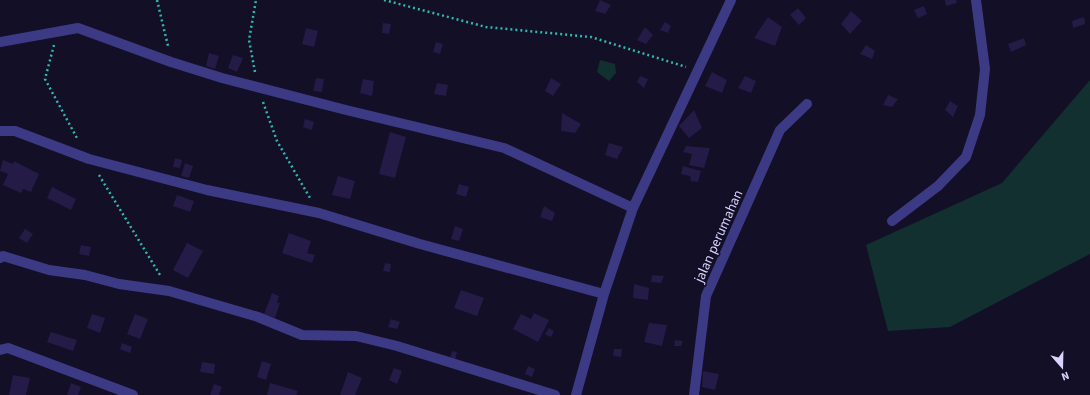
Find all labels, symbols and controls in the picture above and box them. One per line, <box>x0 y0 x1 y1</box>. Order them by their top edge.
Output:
street label: jalan perumahan <box>689 187 748 287</box>
north arrow <box>1042 347 1082 387</box>
text: N <box>1059 368 1071 384</box>

